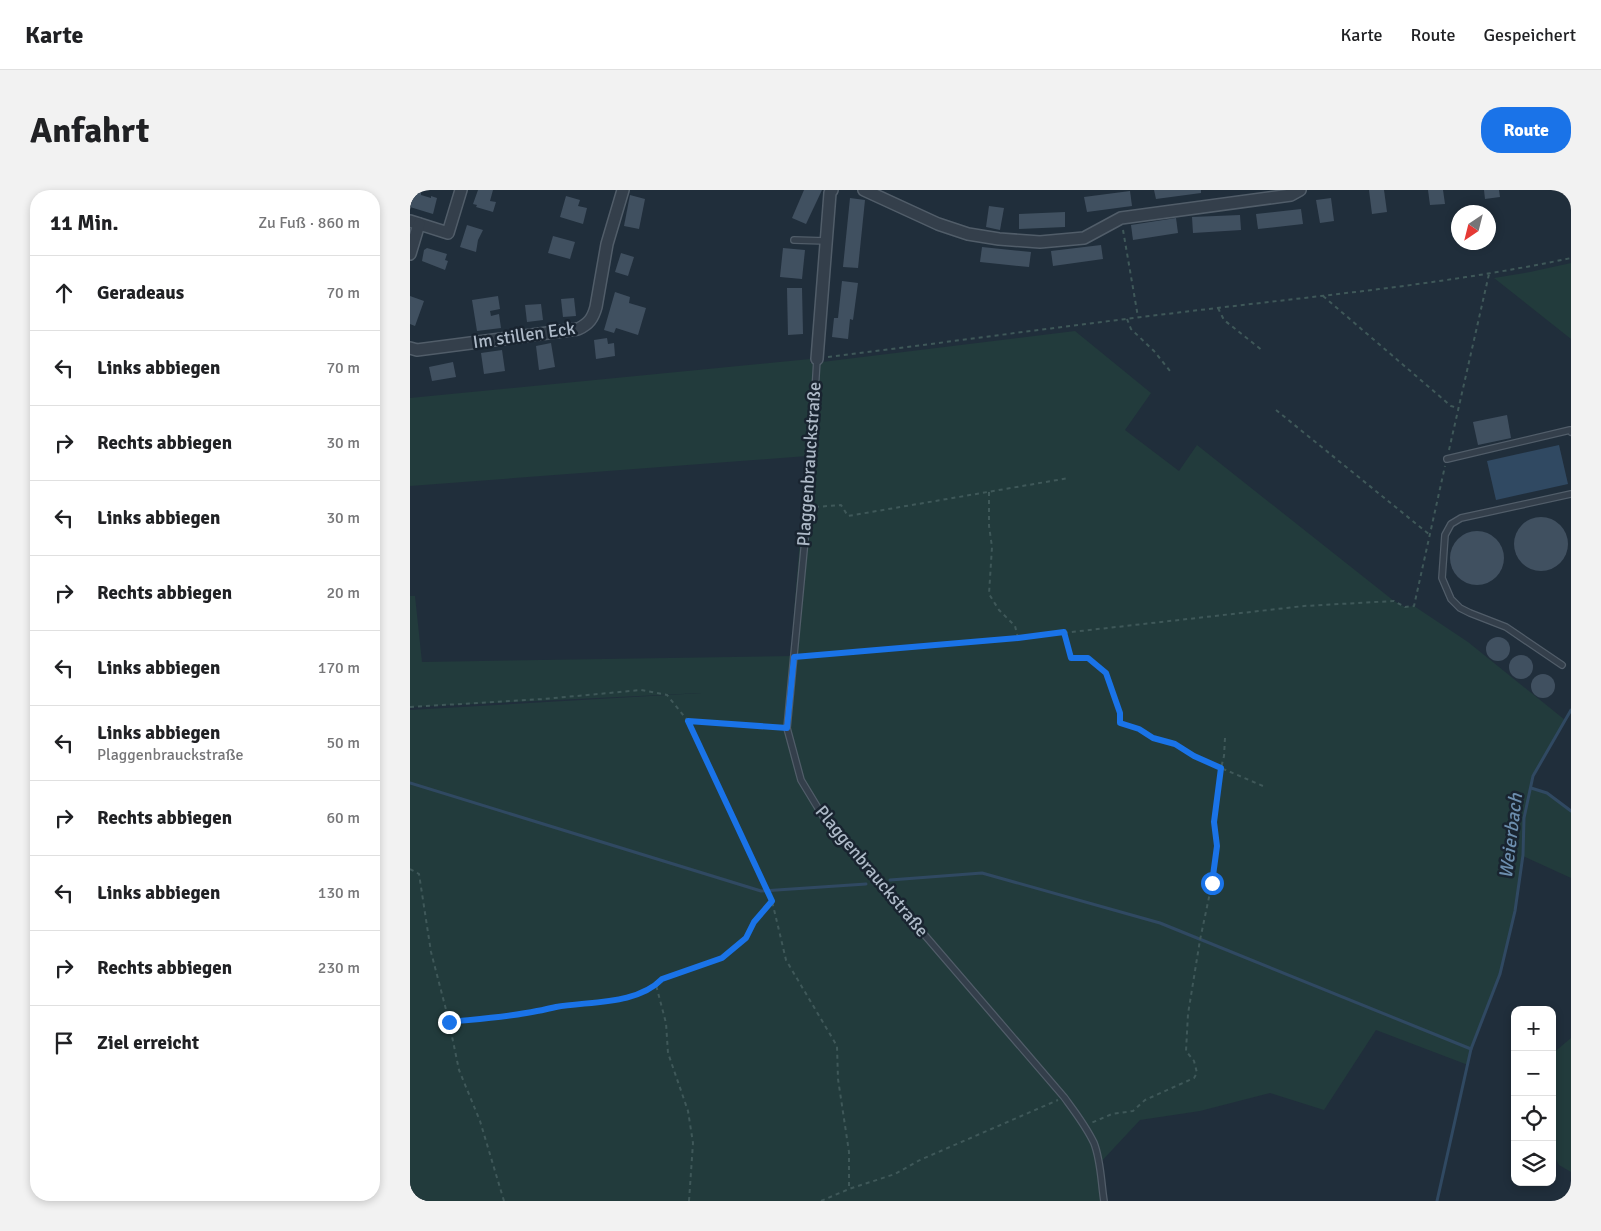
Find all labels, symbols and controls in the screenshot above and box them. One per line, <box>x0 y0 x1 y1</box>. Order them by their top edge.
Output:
text: Karte <box>25 20 83 50</box>
text: Karte <box>1341 24 1383 46</box>
text: Route <box>1411 24 1456 46</box>
text: Gespeichert <box>1484 24 1576 46</box>
button: Route <box>1481 107 1571 153</box>
text: Anfahrt <box>30 109 149 152</box>
north arrow <box>1451 205 1496 250</box>
text: 11 Min. <box>50 210 119 236</box>
text: Zu Fuß · 860 m <box>258 213 360 233</box>
icon: ahead <box>50 279 78 307</box>
text: Geradeaus <box>97 281 184 305</box>
text: 70 m <box>326 283 360 303</box>
street label: Im stillen Eck <box>471 317 577 353</box>
icon: left <box>50 354 78 382</box>
text: Links abbiegen <box>97 356 220 380</box>
text: 70 m <box>326 358 360 378</box>
street label: Plaggenbrauckstraße <box>792 381 826 547</box>
icon: right <box>50 429 78 457</box>
text: Rechts abbiegen <box>97 431 232 455</box>
text: 30 m <box>326 433 360 453</box>
icon: left <box>50 504 78 532</box>
text: Links abbiegen <box>97 506 220 530</box>
text: 30 m <box>326 508 360 528</box>
icon: right <box>50 579 78 607</box>
text: Rechts abbiegen <box>97 581 232 605</box>
text: 20 m <box>326 583 360 603</box>
icon: left <box>50 654 78 682</box>
text: Links abbiegen <box>97 656 220 680</box>
text: 170 m <box>318 658 360 678</box>
text: Links abbiegen <box>97 721 220 745</box>
icon: left <box>50 729 78 757</box>
text: 50 m <box>326 733 360 753</box>
text: Plaggenbrauckstraße <box>97 745 244 765</box>
water label: Weierbach <box>1494 791 1528 880</box>
street label: Plaggenbrauckstraße <box>811 801 933 941</box>
icon: right <box>50 804 78 832</box>
text: Rechts abbiegen <box>97 806 232 830</box>
text: 60 m <box>326 808 360 828</box>
route start <box>1201 872 1224 895</box>
icon: left <box>50 879 78 907</box>
text: Links abbiegen <box>97 881 220 905</box>
text: 130 m <box>318 883 360 903</box>
icon: right <box>50 954 78 982</box>
text: Rechts abbiegen <box>97 956 232 980</box>
text: 230 m <box>318 958 360 978</box>
map controls <box>1511 1006 1556 1186</box>
button: + <box>1511 1006 1556 1051</box>
route end <box>438 1011 461 1034</box>
icon: arrive <box>50 1029 78 1057</box>
text: Ziel erreicht <box>97 1031 199 1055</box>
button: − <box>1511 1051 1556 1096</box>
button: locate <box>1511 1096 1556 1141</box>
button: layers <box>1511 1141 1556 1186</box>

